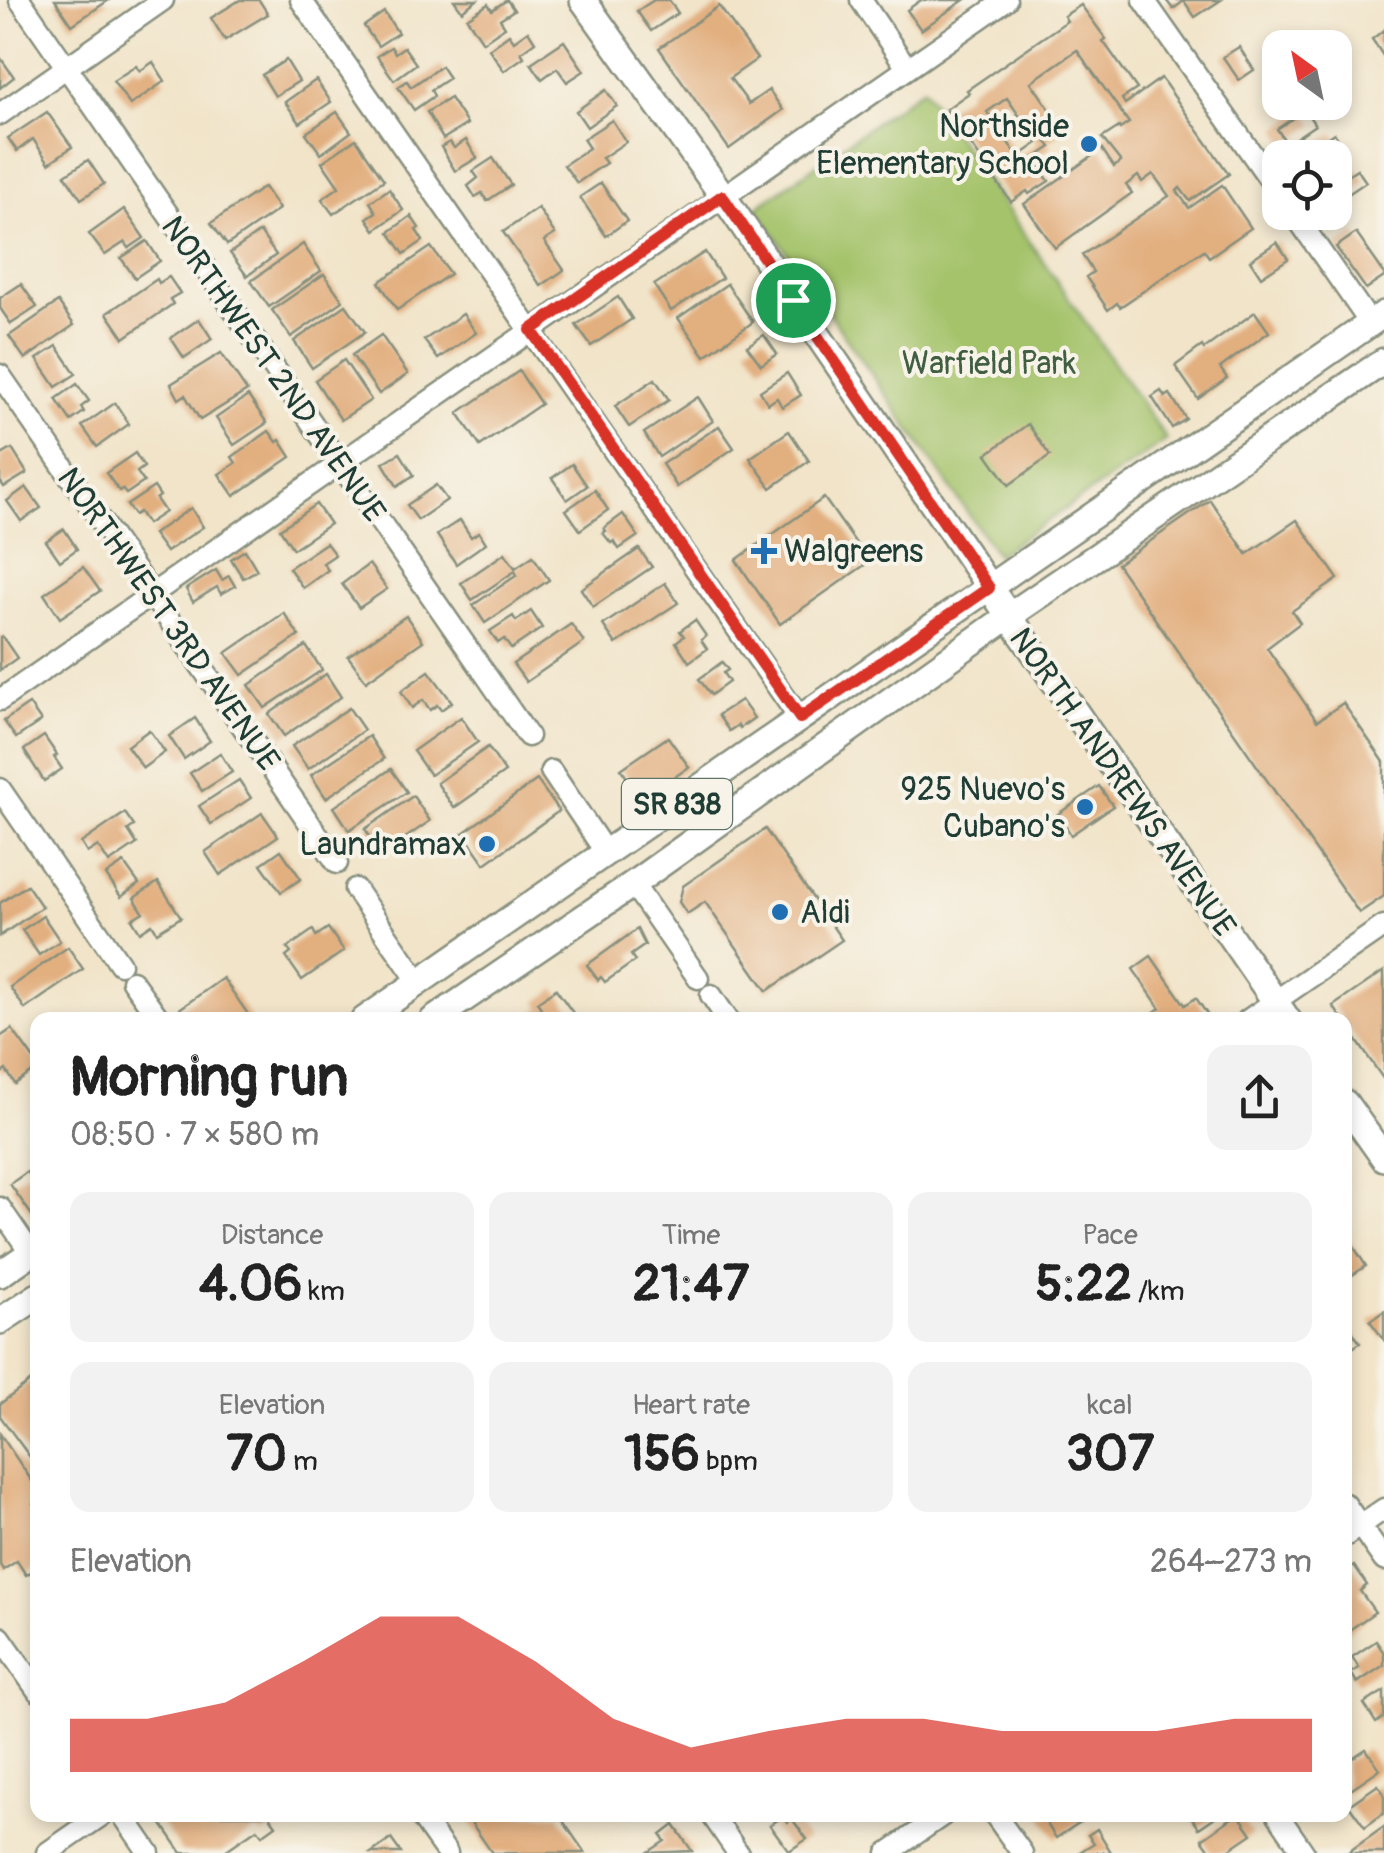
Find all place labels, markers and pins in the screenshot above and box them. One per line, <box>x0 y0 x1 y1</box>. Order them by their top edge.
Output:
place label: Northside Elementary School <box>816 107 1069 184</box>
marker: Northside Elementary School <box>1078 133 1100 155</box>
pin <box>751 258 836 343</box>
place label: Walgreens <box>784 532 923 572</box>
marker: Walgreens <box>753 540 775 562</box>
place label: 925 Nuevo's Cubano's <box>901 770 1065 847</box>
marker: 925 Nuevo's Cubano's <box>1074 796 1096 818</box>
place label: Laundramax <box>299 825 467 865</box>
marker: Laundramax <box>476 833 498 855</box>
place label: Aldi <box>800 893 850 933</box>
marker: Aldi <box>769 901 791 923</box>

